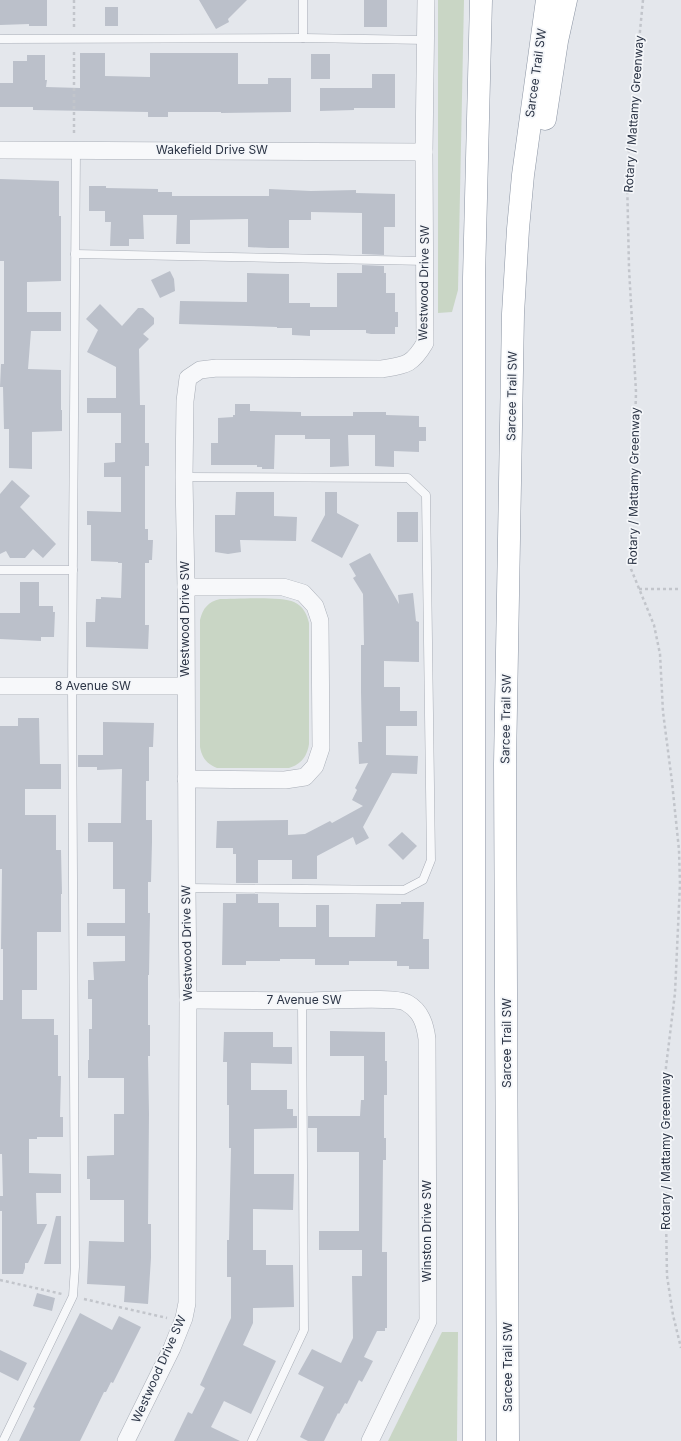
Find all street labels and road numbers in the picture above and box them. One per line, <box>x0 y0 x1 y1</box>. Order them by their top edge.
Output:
street label: Sarcee Trail SW <box>522 27 549 119</box>
street label: Rotary / Mattamy Greenway <box>621 34 647 193</box>
street label: Wakefield Drive SW <box>156 142 268 157</box>
street label: Westwood Drive SW <box>415 225 432 341</box>
street label: Sarcee Trail SW <box>503 351 520 441</box>
street label: Rotary / Mattamy Greenway <box>625 407 642 565</box>
street label: Westwood Drive SW <box>177 561 192 677</box>
street label: Sarcee Trail SW <box>497 674 514 764</box>
street label: 8 Avenue SW <box>55 678 131 693</box>
street label: Westwood Drive SW <box>178 885 195 1001</box>
street label: 7 Avenue SW <box>266 992 342 1007</box>
street label: Sarcee Trail SW <box>499 998 514 1088</box>
street label: Rotary / Mattamy Greenway <box>658 1072 673 1230</box>
street label: Winston Drive SW <box>419 1180 434 1282</box>
street label: Westwood Drive SW <box>128 1313 189 1425</box>
street label: Sarcee Trail SW <box>500 1322 515 1412</box>

